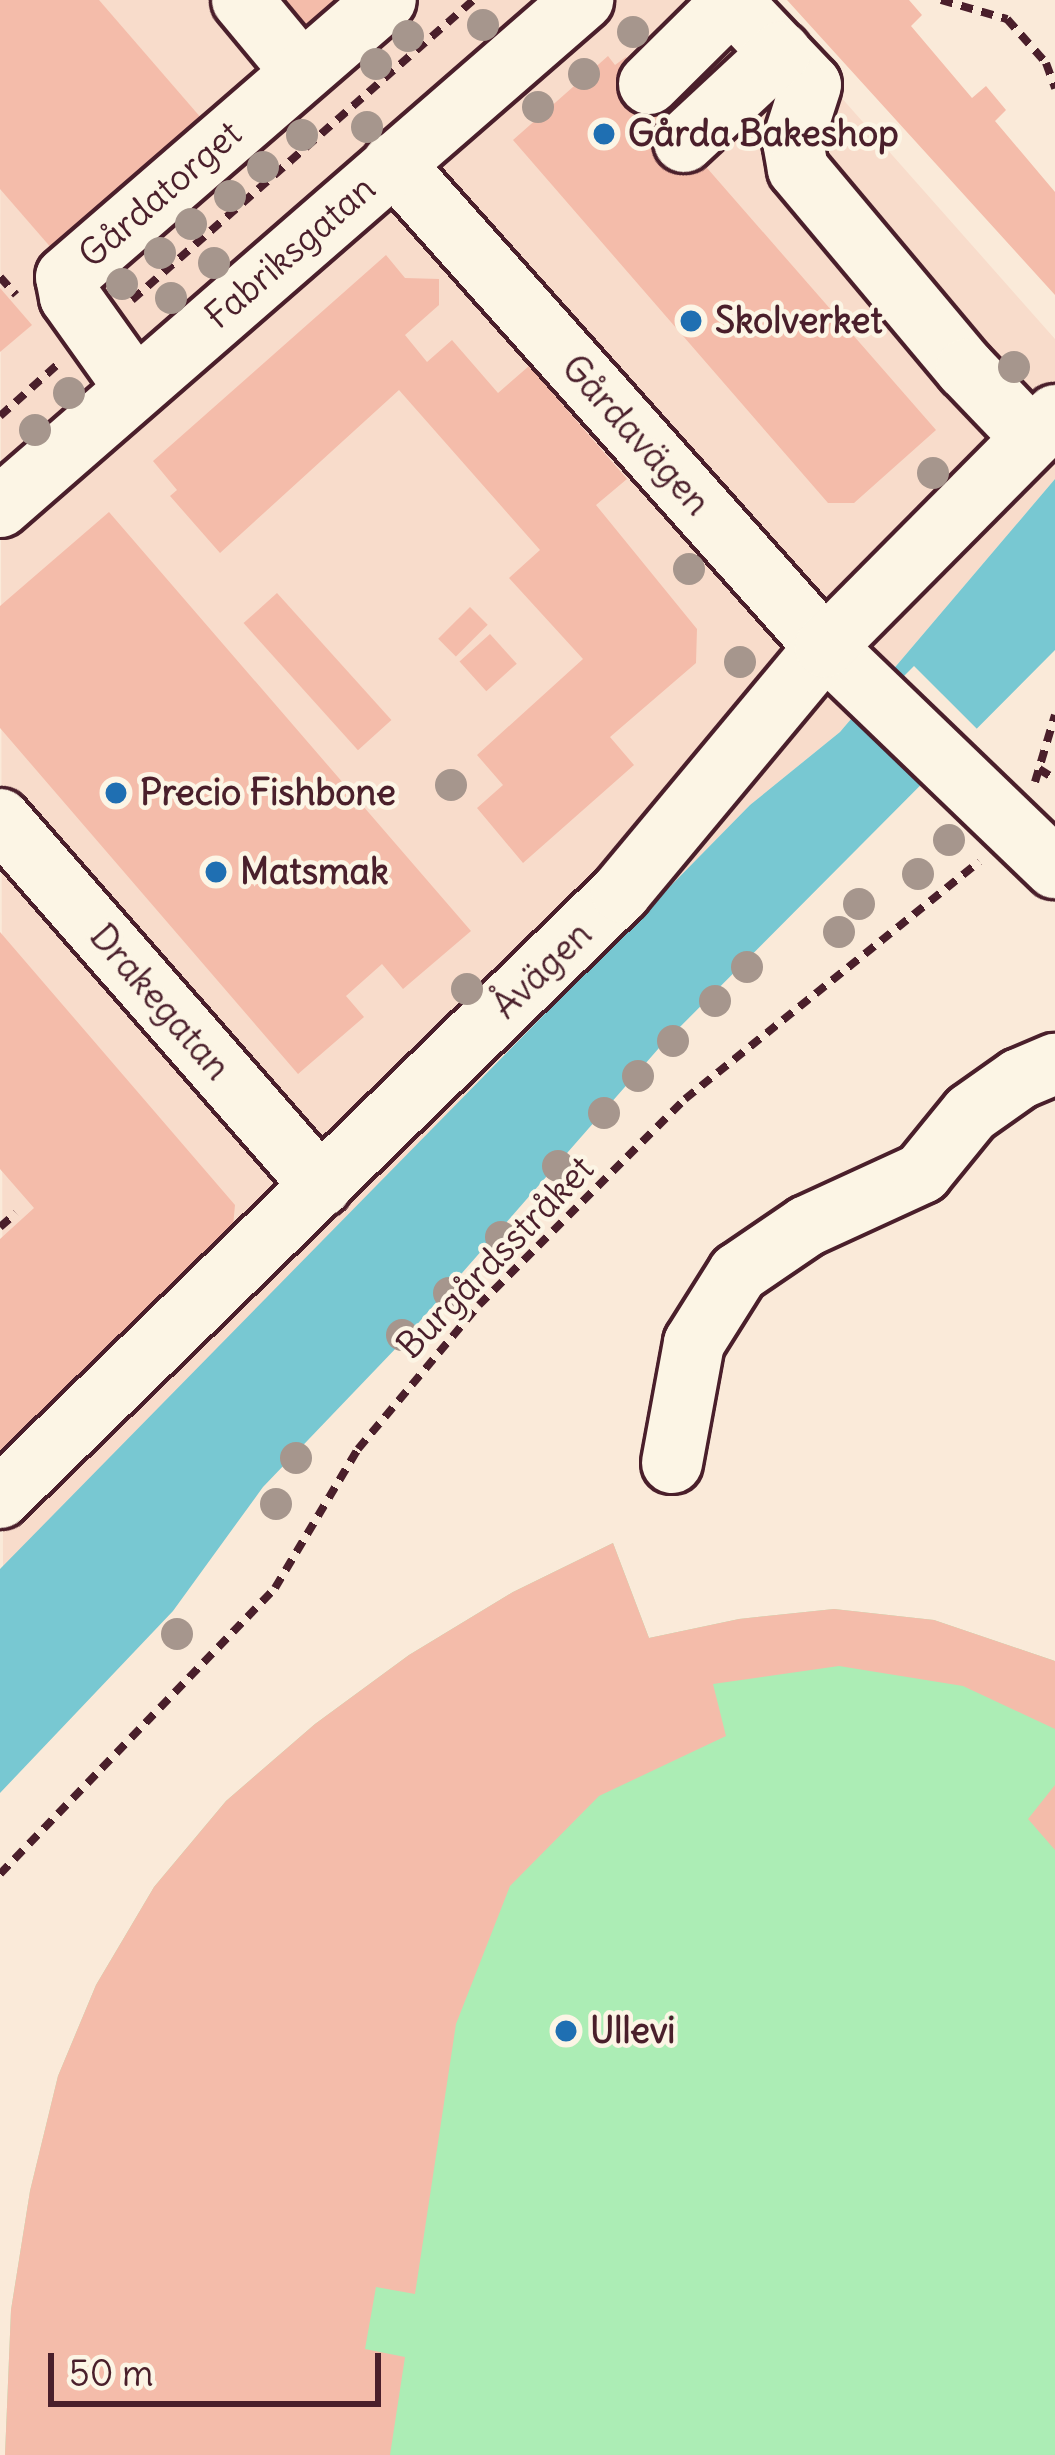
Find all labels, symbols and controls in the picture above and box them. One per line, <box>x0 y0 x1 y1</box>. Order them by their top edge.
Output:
street label: Gårdatorget <box>70 112 250 276</box>
place label: Gårda Bakeshop <box>628 112 899 156</box>
marker: Gårda Bakeshop <box>591 121 617 147</box>
street label: Fabriksgatan <box>196 167 384 337</box>
place label: Skolverket <box>715 299 883 343</box>
marker: Skolverket <box>678 308 704 334</box>
street label: Gårdavägen <box>553 346 719 524</box>
place label: Precio Fishbone <box>140 771 396 815</box>
marker: Precio Fishbone <box>103 780 129 806</box>
place label: Matsmak <box>240 850 388 894</box>
marker: Matsmak <box>203 859 229 885</box>
street label: Åvägen <box>484 912 600 1028</box>
street label: Drakegatan <box>81 915 239 1089</box>
street label: Burgårdsstråket <box>388 1147 602 1367</box>
place label: Ullevi <box>590 2009 675 2053</box>
marker: Ullevi <box>553 2018 579 2044</box>
scale bar <box>54 2329 387 2403</box>
text: 50 m <box>69 2351 154 2396</box>

